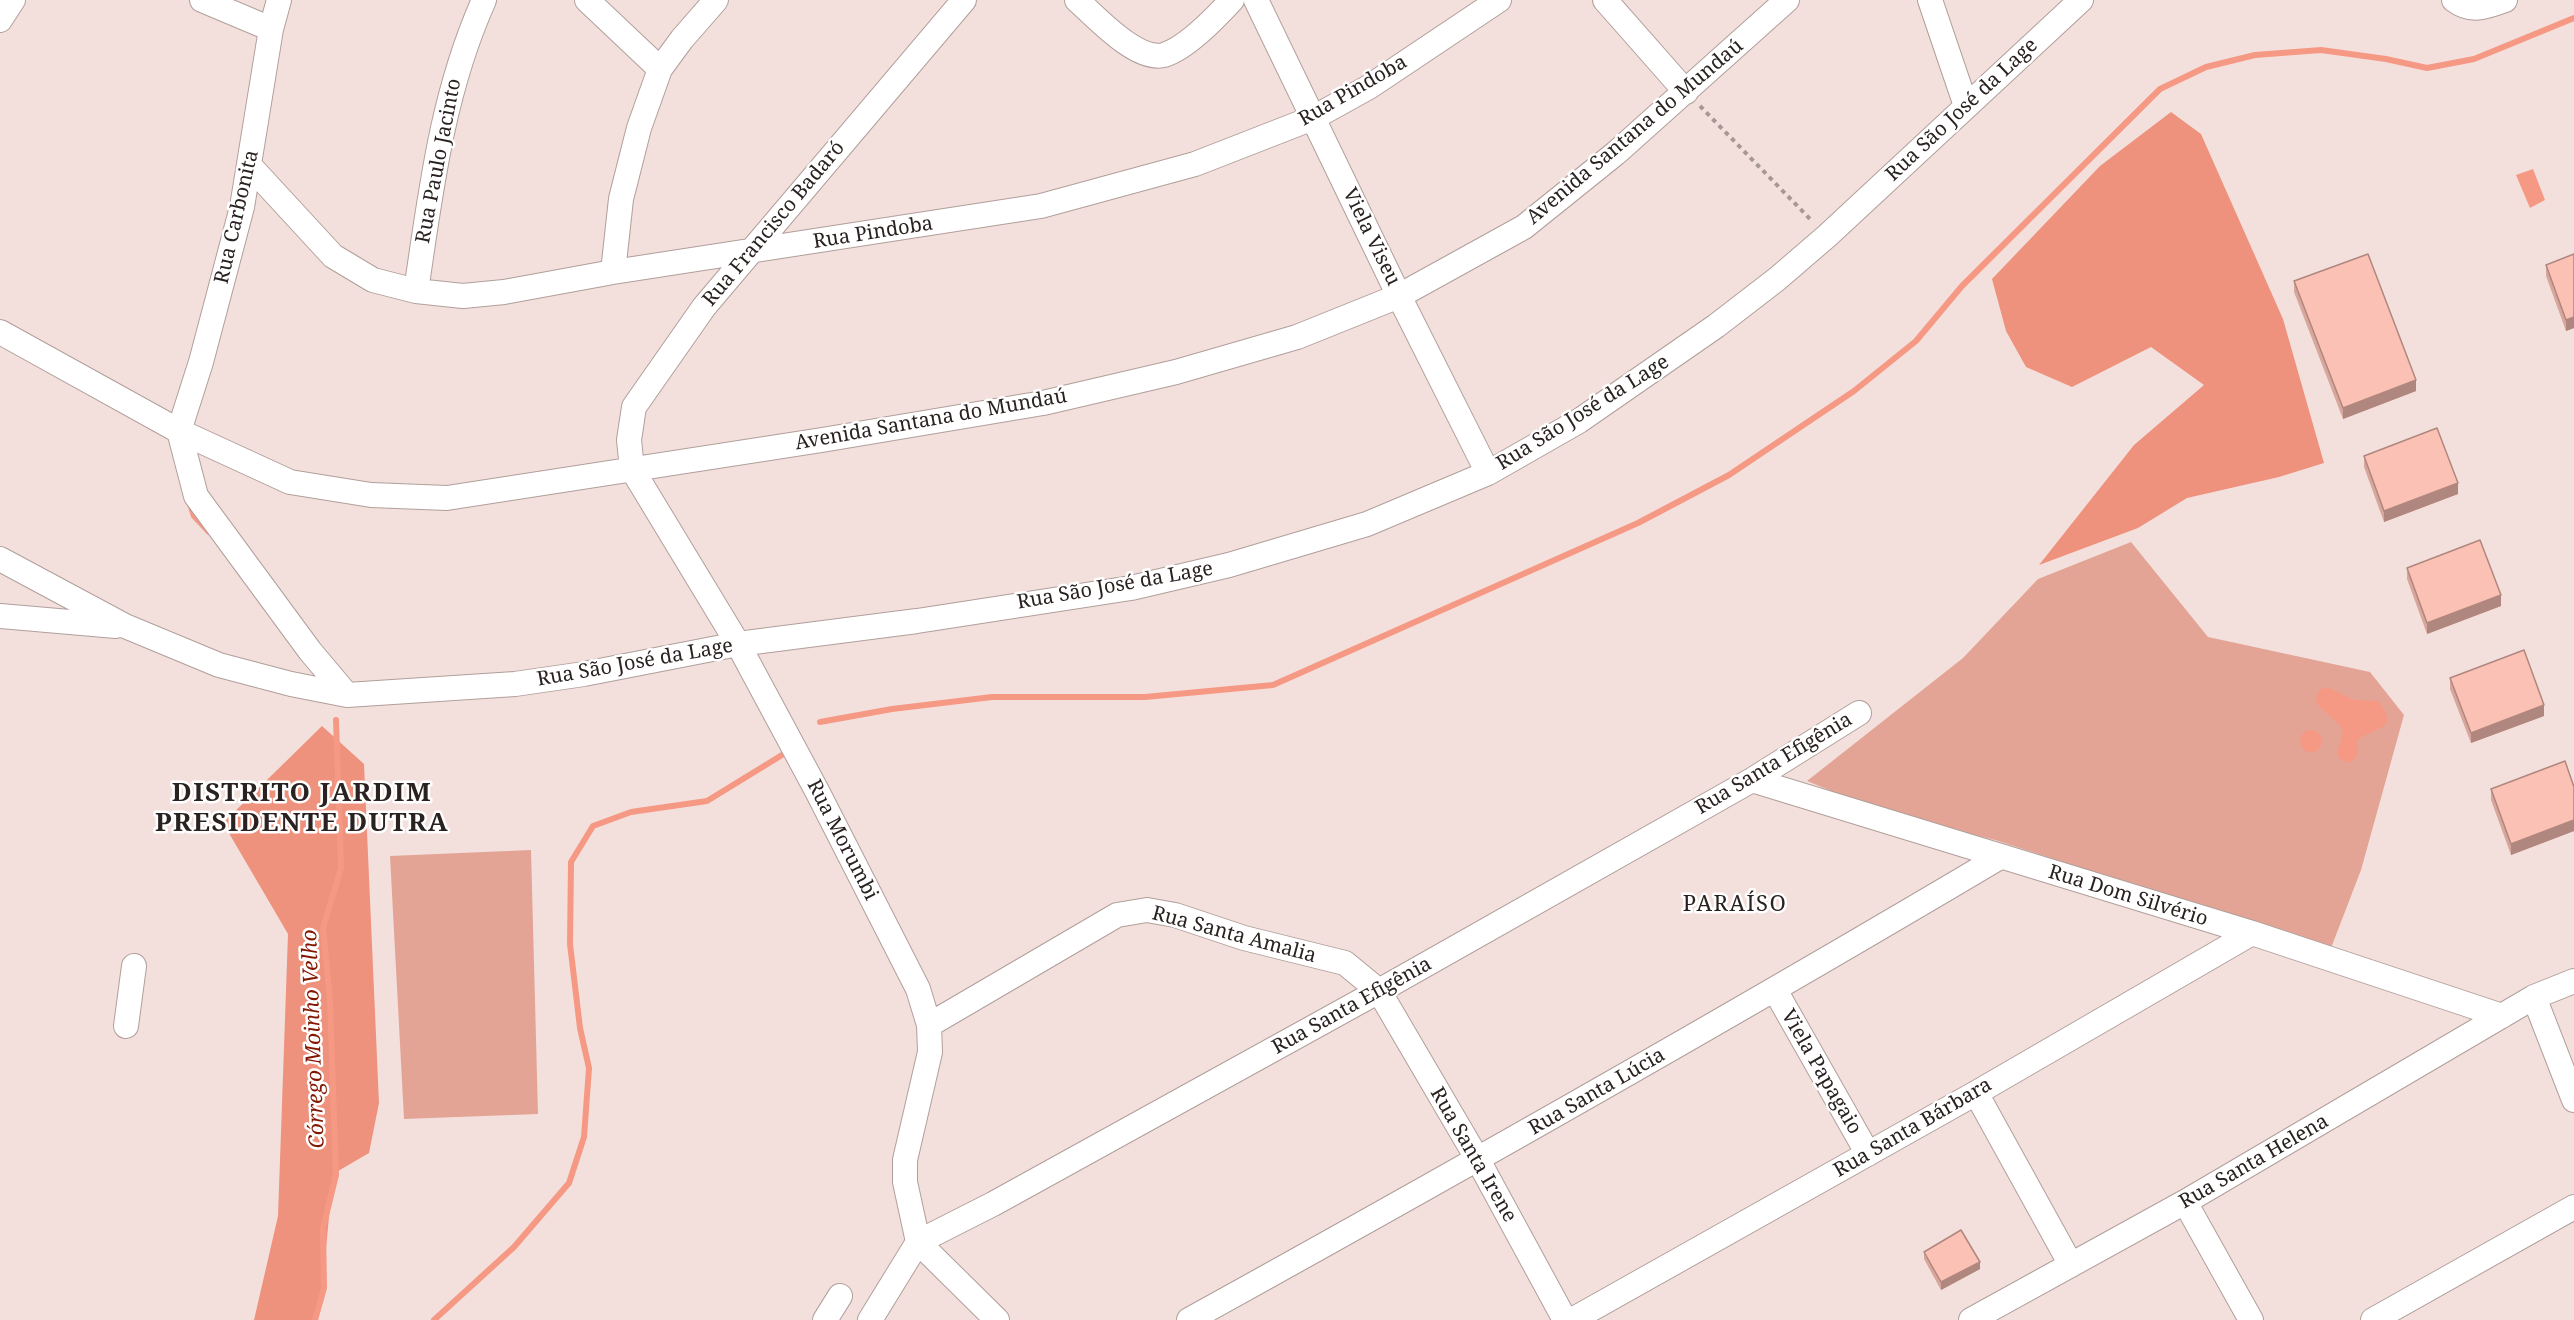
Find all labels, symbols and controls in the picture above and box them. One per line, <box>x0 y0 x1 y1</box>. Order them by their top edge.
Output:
street label: Rua São José da Lage <box>1881 33 2043 187</box>
street label: Avenida Santana do Mundaú <box>1522 34 1748 230</box>
street label: Rua Pindoba <box>1295 50 1411 132</box>
street label: Rua Paulo Jacinto <box>411 77 467 245</box>
street label: Rua Francisco Badaró <box>698 137 850 311</box>
street label: Rua Carbonita <box>210 148 264 286</box>
street label: Viela Viseu <box>1337 184 1405 290</box>
street label: Rua Pindoba <box>811 212 935 254</box>
street label: Rua São José da Lage <box>1492 350 1674 476</box>
street label: Avenida Santana do Mundaú <box>793 384 1069 456</box>
street label: Rua São José da Lage <box>1015 557 1215 615</box>
street label: Rua São José da Lage <box>535 634 735 692</box>
street label: Rua Santa Efigênia <box>1691 708 1857 820</box>
street label: Rua Morumbi <box>801 776 883 904</box>
district label: DISTRITO JARDIM PRESIDENTE DUTRA <box>155 778 449 840</box>
street label: Rua Dom Silvério <box>2045 860 2211 932</box>
district label: PARAÍSO <box>1683 892 1787 918</box>
street label: Rua Santa Amalia <box>1149 902 1319 968</box>
water label: Córrego Moinho Velho <box>298 929 330 1149</box>
street label: Rua Santa Efigênia <box>1268 952 1436 1060</box>
street label: Viela Papagaio <box>1776 1005 1866 1139</box>
street label: Rua Santa Lúcia <box>1525 1043 1669 1141</box>
street label: Rua Santa Bárbara <box>1830 1073 1996 1183</box>
street label: Rua Santa Irene <box>1425 1083 1521 1227</box>
street label: Rua Santa Helena <box>2175 1109 2333 1215</box>

